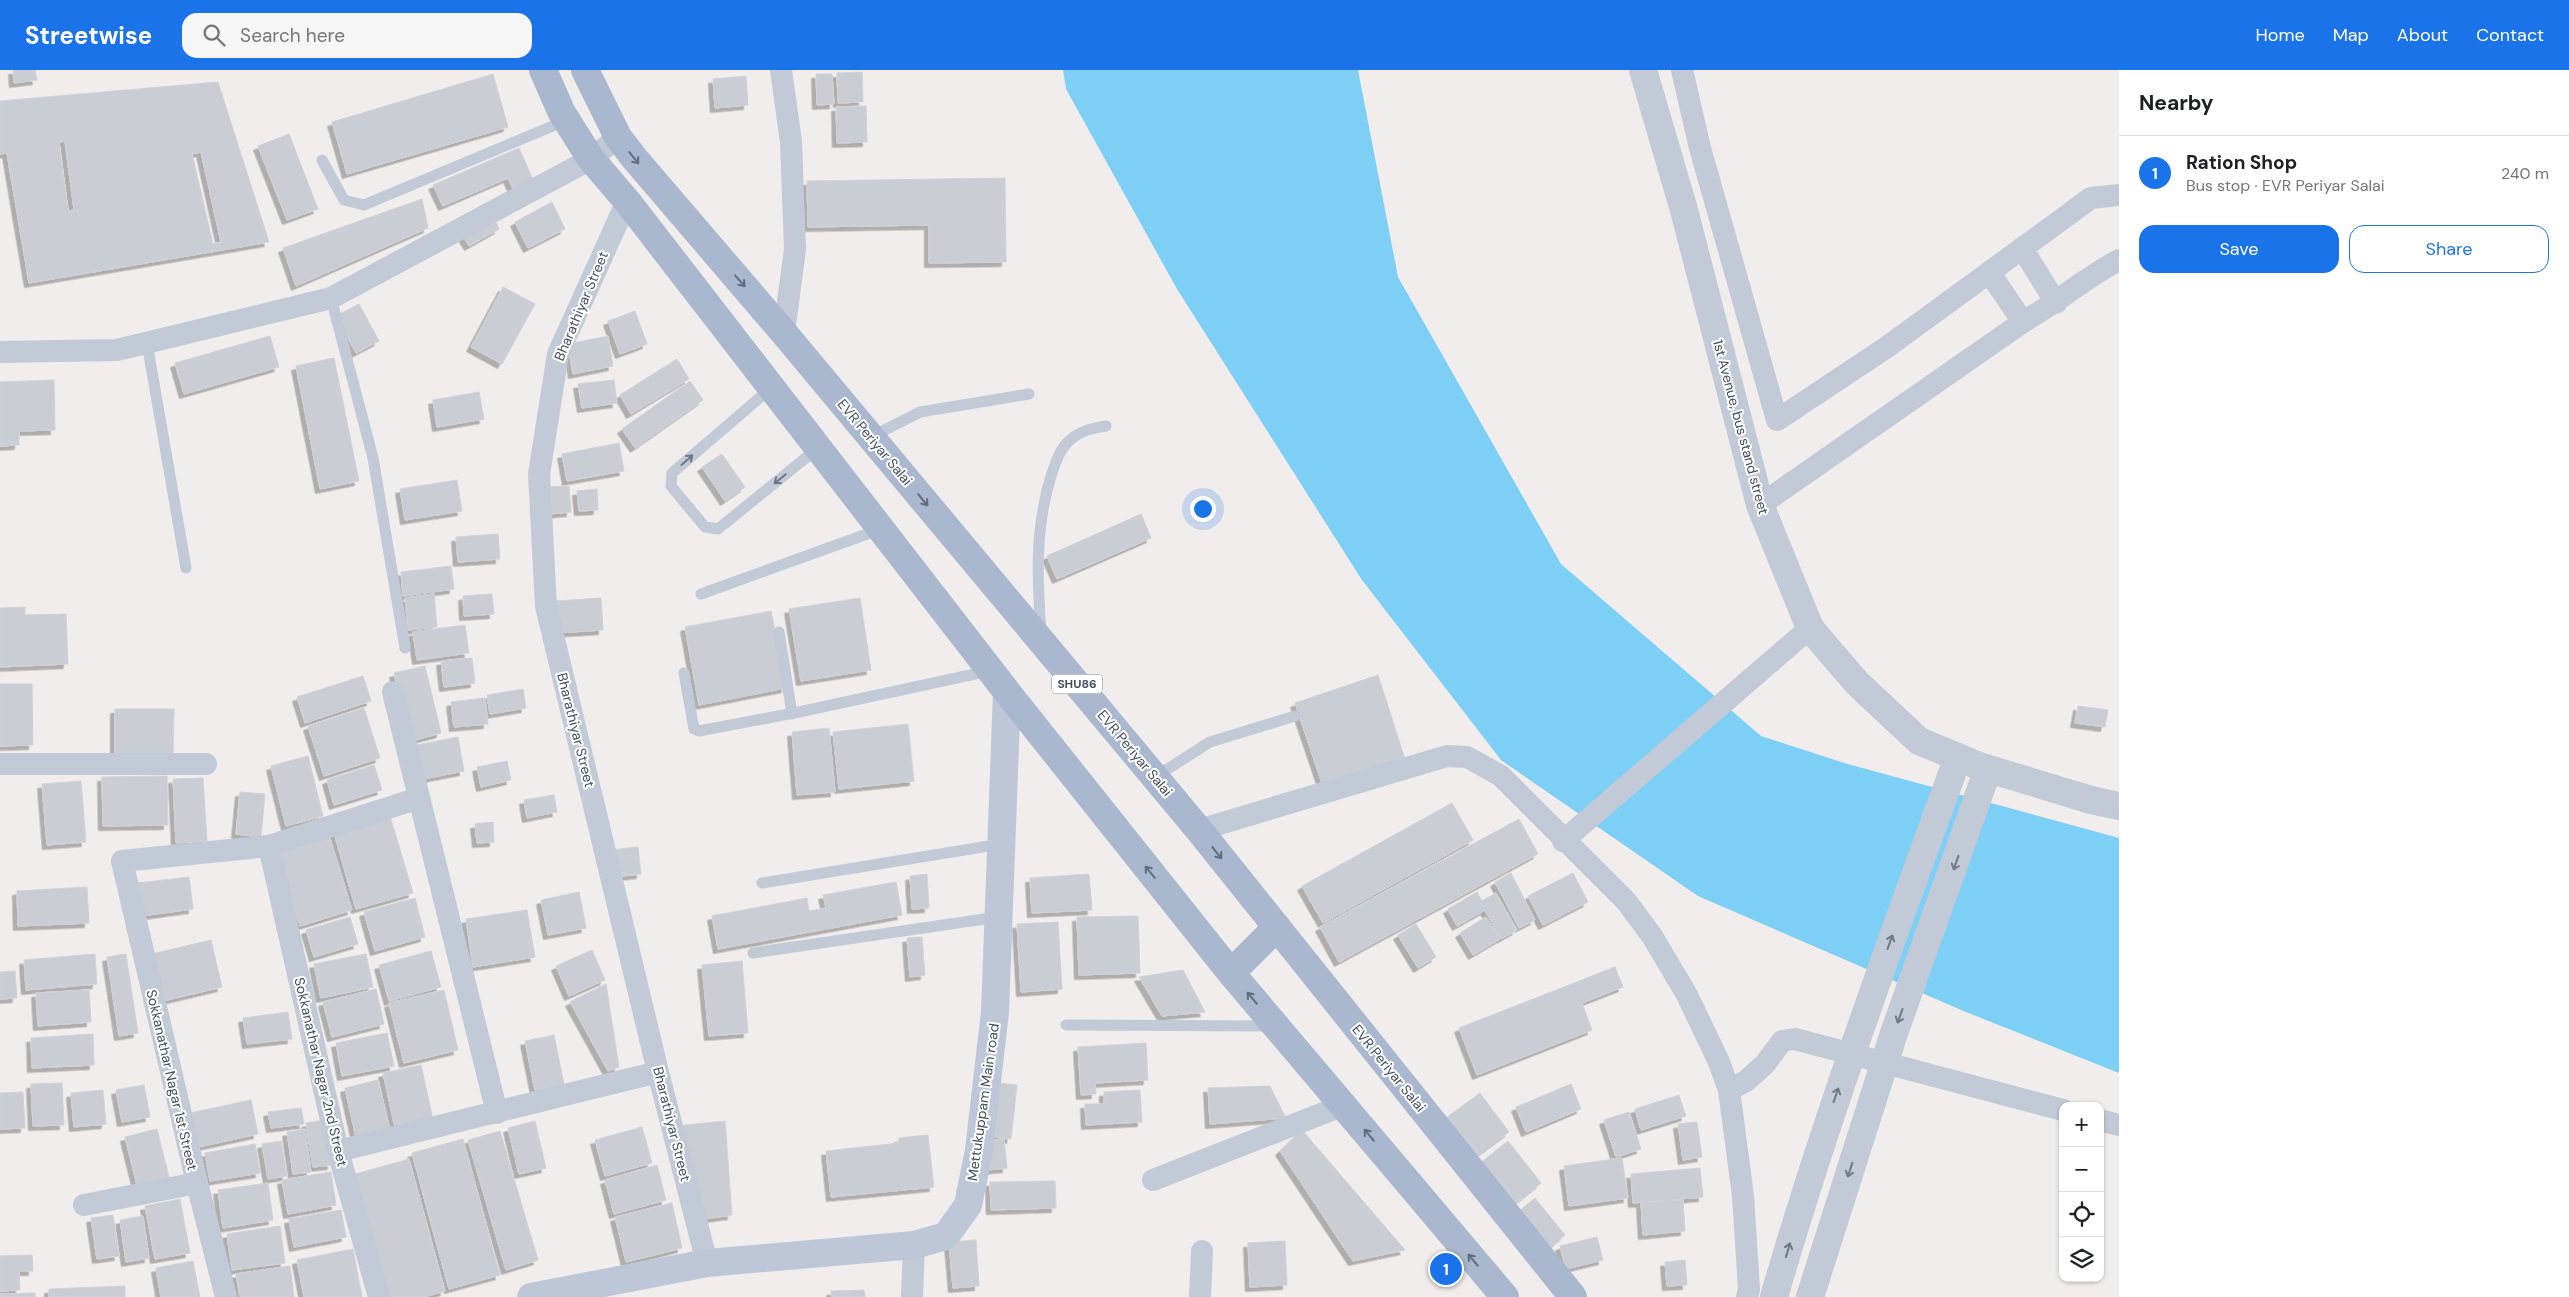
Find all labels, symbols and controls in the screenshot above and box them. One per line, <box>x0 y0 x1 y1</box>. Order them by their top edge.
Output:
search box <box>182 13 532 58</box>
text: Streetwise <box>25 20 152 51</box>
icon: search <box>200 21 228 49</box>
text: Search here <box>240 23 345 48</box>
text: Home <box>2255 23 2305 47</box>
text: Map <box>2333 23 2369 47</box>
text: About <box>2397 23 2448 47</box>
text: Contact <box>2476 23 2544 47</box>
text: Nearby <box>2139 89 2213 117</box>
text: Ration Shop <box>2186 150 2297 175</box>
one-way arrow <box>629 151 640 164</box>
text: 1 <box>2152 163 2158 184</box>
text: 240 m <box>2501 163 2549 184</box>
text: Bus stop · EVR Periyar Salai <box>2186 175 2385 196</box>
button: Save <box>2139 225 2339 273</box>
button: Share <box>2349 225 2549 273</box>
street label: Bharathiyar Street <box>550 249 612 363</box>
one-way arrow <box>734 275 746 288</box>
street label: 1st Avenue, bus stand street <box>1709 338 1773 516</box>
street label: EVR Periyar Salai <box>834 395 916 489</box>
one-way arrow <box>680 454 693 466</box>
one-way arrow <box>774 473 787 484</box>
one-way arrow <box>918 493 929 506</box>
your location <box>1190 496 1216 522</box>
street label: Bharathiyar Street <box>553 671 599 789</box>
road number: SHU86 <box>1052 674 1102 694</box>
street label: EVR Periyar Salai <box>1094 706 1176 800</box>
one-way arrow <box>1212 846 1223 859</box>
one-way arrow <box>1951 855 1960 870</box>
one-way arrow <box>1145 866 1156 879</box>
one-way arrow <box>1886 935 1895 950</box>
street label: Sokkanathar Nagar 2nd Street <box>290 976 352 1168</box>
street label: Sokkanathar Nagar 1st Street <box>142 988 202 1172</box>
one-way arrow <box>1246 992 1258 1005</box>
one-way arrow <box>1895 1008 1904 1023</box>
street label: EVR Periyar Salai <box>1348 1021 1430 1115</box>
street label: Mettukuppam Main road <box>963 1022 1003 1182</box>
street label: Bharathiyar Street <box>649 1065 695 1183</box>
one-way arrow <box>1832 1087 1842 1103</box>
map controls <box>2059 1102 2104 1282</box>
button: + <box>2059 1102 2104 1147</box>
one-way arrow <box>1363 1129 1374 1142</box>
button: − <box>2059 1147 2104 1192</box>
one-way arrow <box>1844 1162 1854 1178</box>
button: locate <box>2059 1192 2104 1237</box>
button: layers <box>2059 1237 2104 1282</box>
one-way arrow <box>1783 1243 1793 1259</box>
pin: 1 <box>1430 1250 1462 1288</box>
one-way arrow <box>1468 1253 1479 1266</box>

